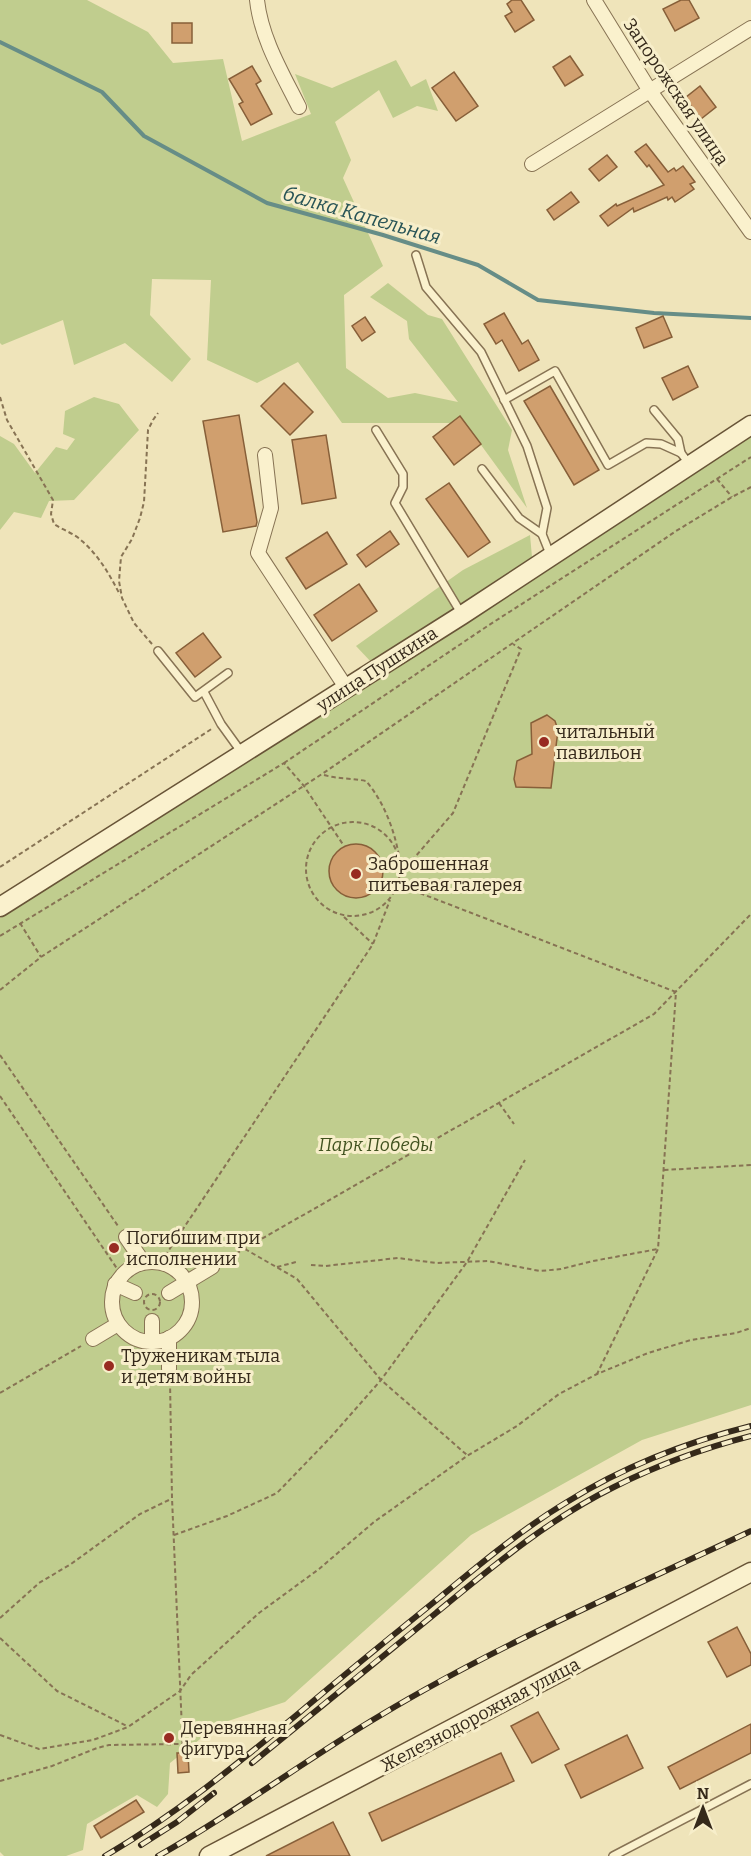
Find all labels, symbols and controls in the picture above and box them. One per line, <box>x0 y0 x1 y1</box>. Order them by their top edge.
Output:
street label: Запорожская улица <box>619 14 733 170</box>
water label: балка Капельная <box>280 181 444 249</box>
street label: улица Пушкина <box>312 622 442 717</box>
place label: читальный павильон <box>555 721 655 764</box>
marker: читальный павильон <box>537 735 551 749</box>
place label: Заброшенная питьевая галерея <box>368 853 522 896</box>
marker: Заброшенная питьевая галерея <box>349 867 363 881</box>
park label: Парк Победы <box>318 1134 434 1156</box>
place label: Погибшим при исполнении <box>126 1227 260 1270</box>
marker: Погибшим при исполнении <box>107 1241 121 1255</box>
place label: Труженикам тыла и детям войны <box>121 1345 280 1388</box>
marker: Труженикам тыла и детям войны <box>102 1359 116 1373</box>
street label: Железнодорожная улица <box>377 1653 584 1777</box>
place label: Деревянная фигура <box>181 1717 287 1760</box>
marker: Деревянная фигура <box>162 1731 176 1745</box>
north arrow <box>673 1778 733 1838</box>
text: N <box>697 1784 709 1803</box>

